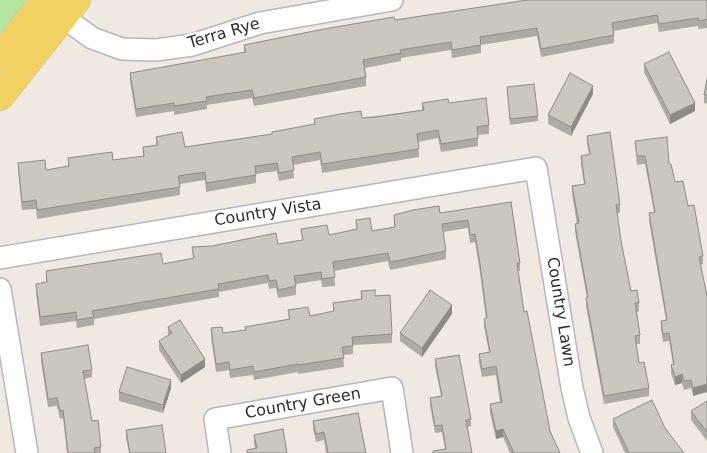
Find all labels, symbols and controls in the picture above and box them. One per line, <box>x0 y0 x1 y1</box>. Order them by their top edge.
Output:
street label: Terra Rye <box>186 15 262 53</box>
street label: Country Vista <box>213 195 323 231</box>
street label: Country Lawn <box>542 256 578 368</box>
street label: Country Green <box>244 384 362 424</box>

